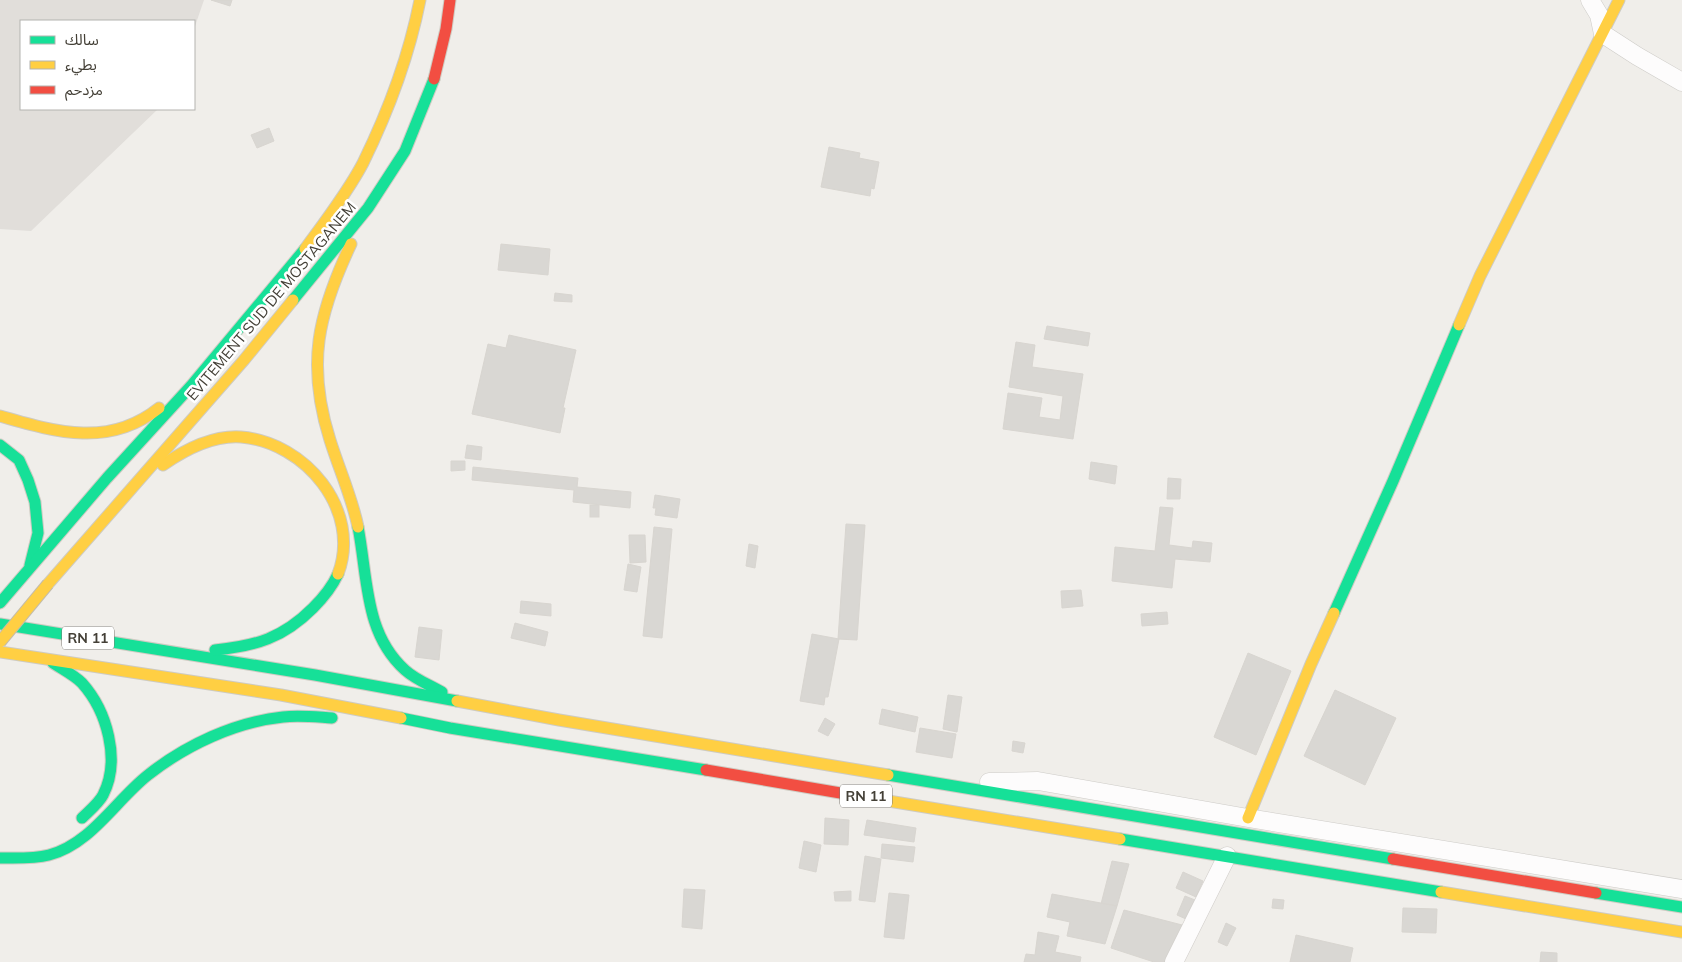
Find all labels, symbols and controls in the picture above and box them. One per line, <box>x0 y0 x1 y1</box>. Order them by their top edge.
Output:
legend <box>20 20 195 110</box>
text: سالك <box>65 30 99 49</box>
text: بطيء <box>65 55 97 76</box>
text: مزدحم <box>65 80 103 101</box>
street label: EVITEMENT SUD DE MOSTAGANEM <box>182 198 360 404</box>
road number: RN 11 <box>62 626 114 650</box>
road number: RN 11 <box>840 784 892 808</box>

